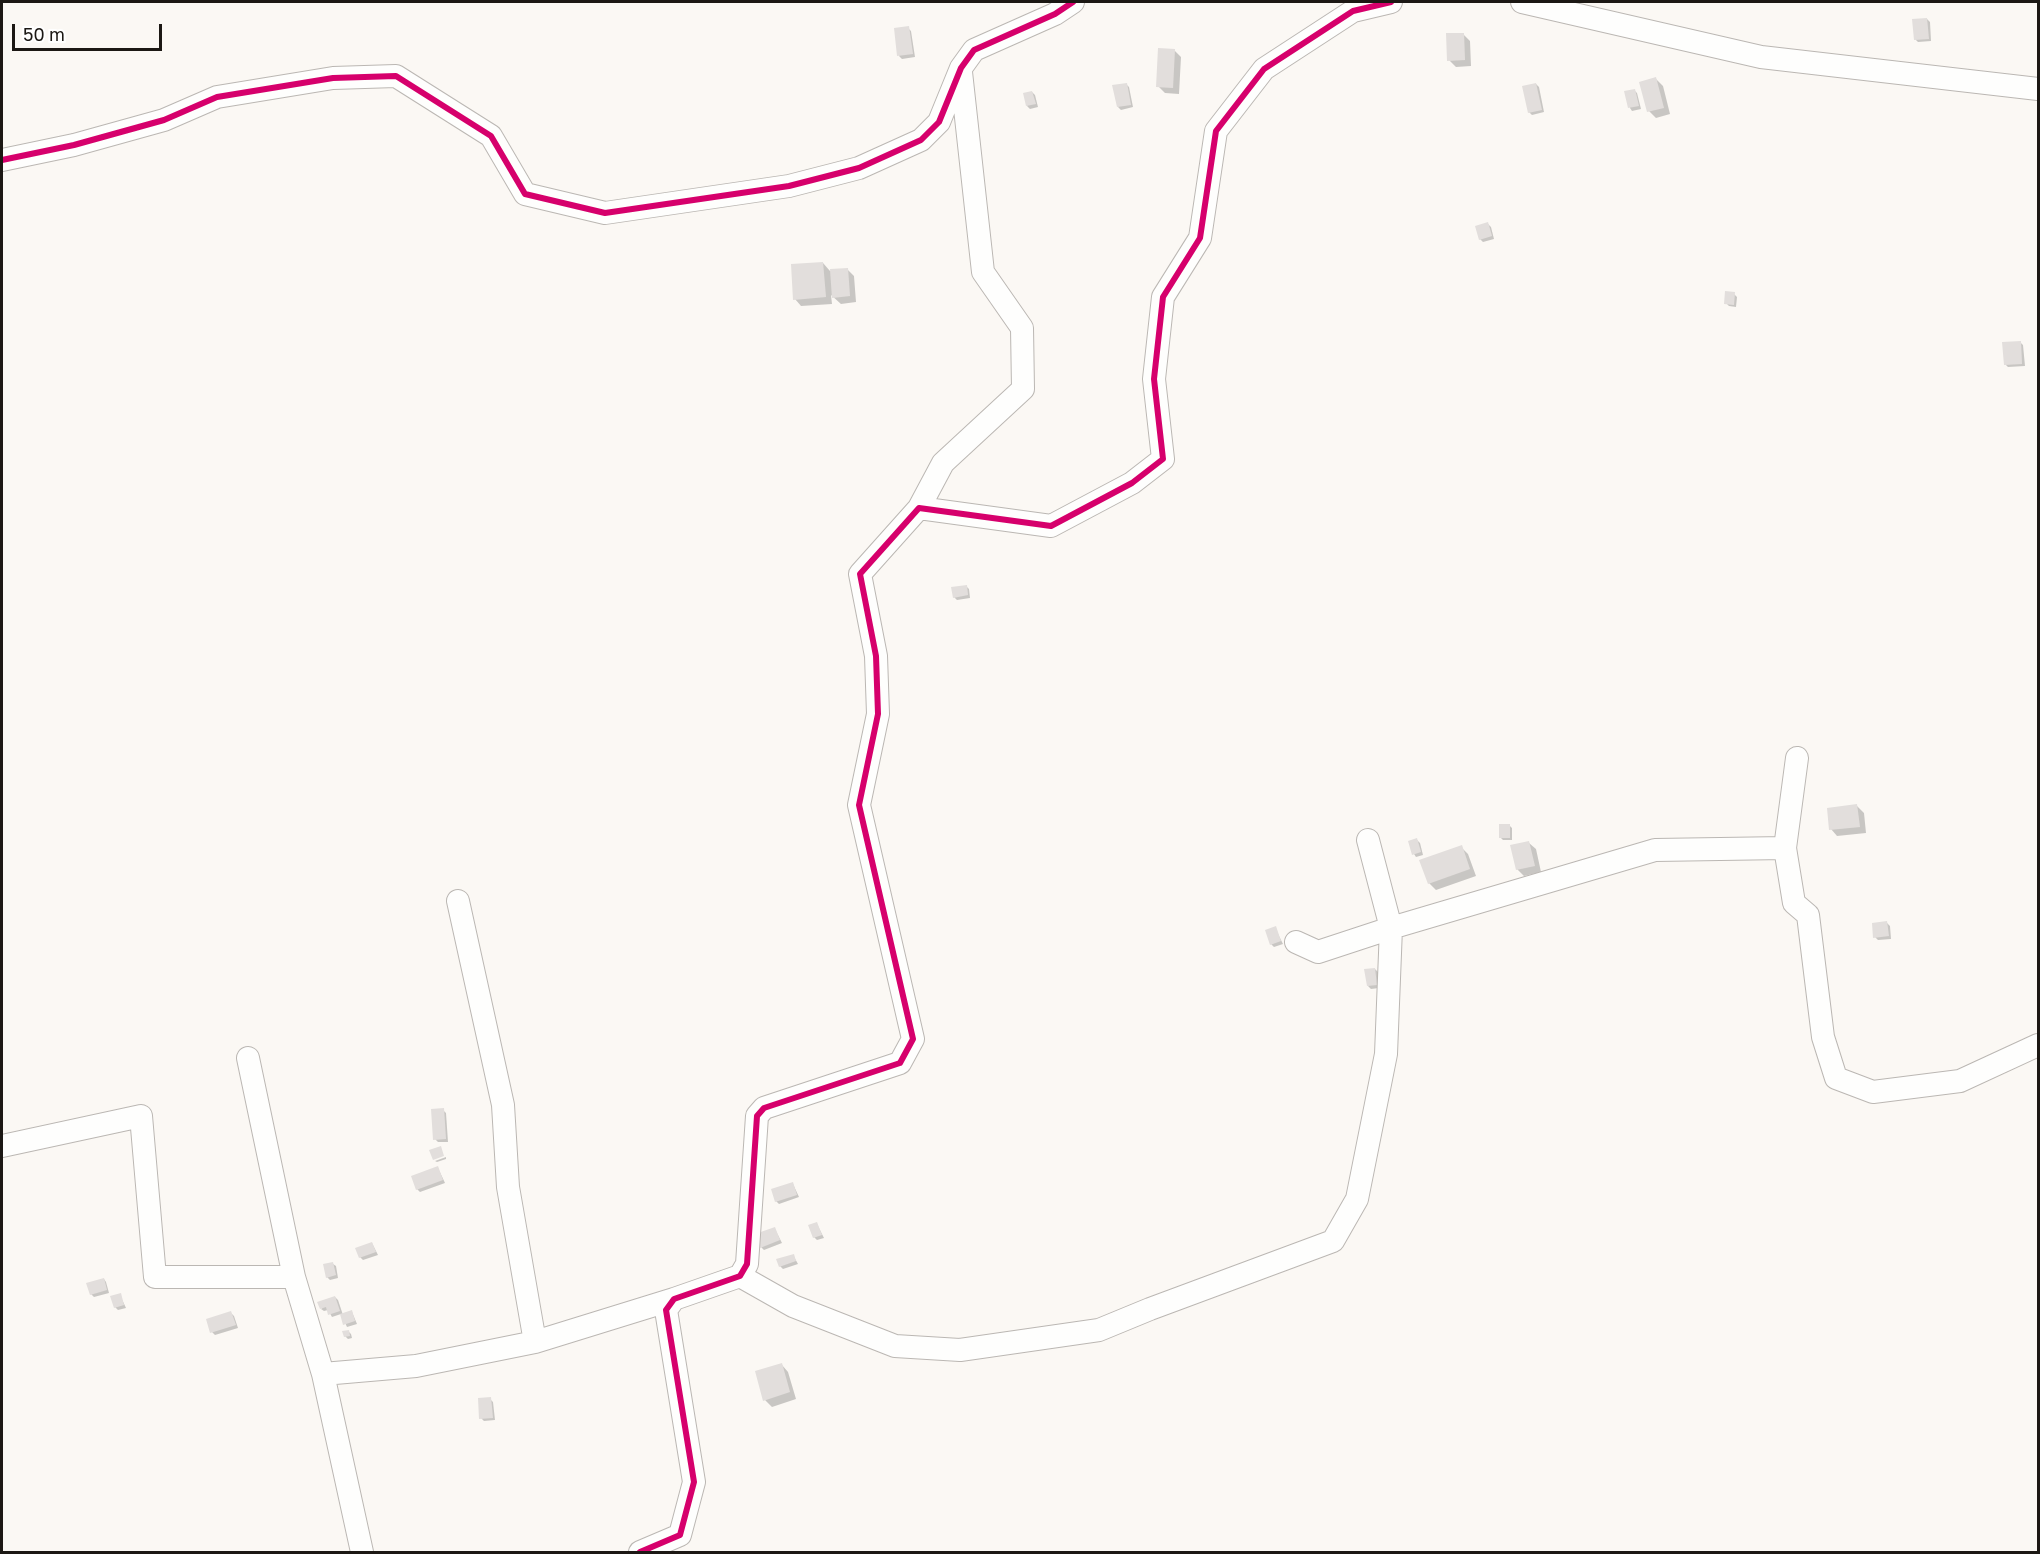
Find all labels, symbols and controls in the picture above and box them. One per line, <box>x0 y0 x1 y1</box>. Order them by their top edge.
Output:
scale bar <box>15 12 165 50</box>
text: 50 m <box>23 23 65 45</box>

